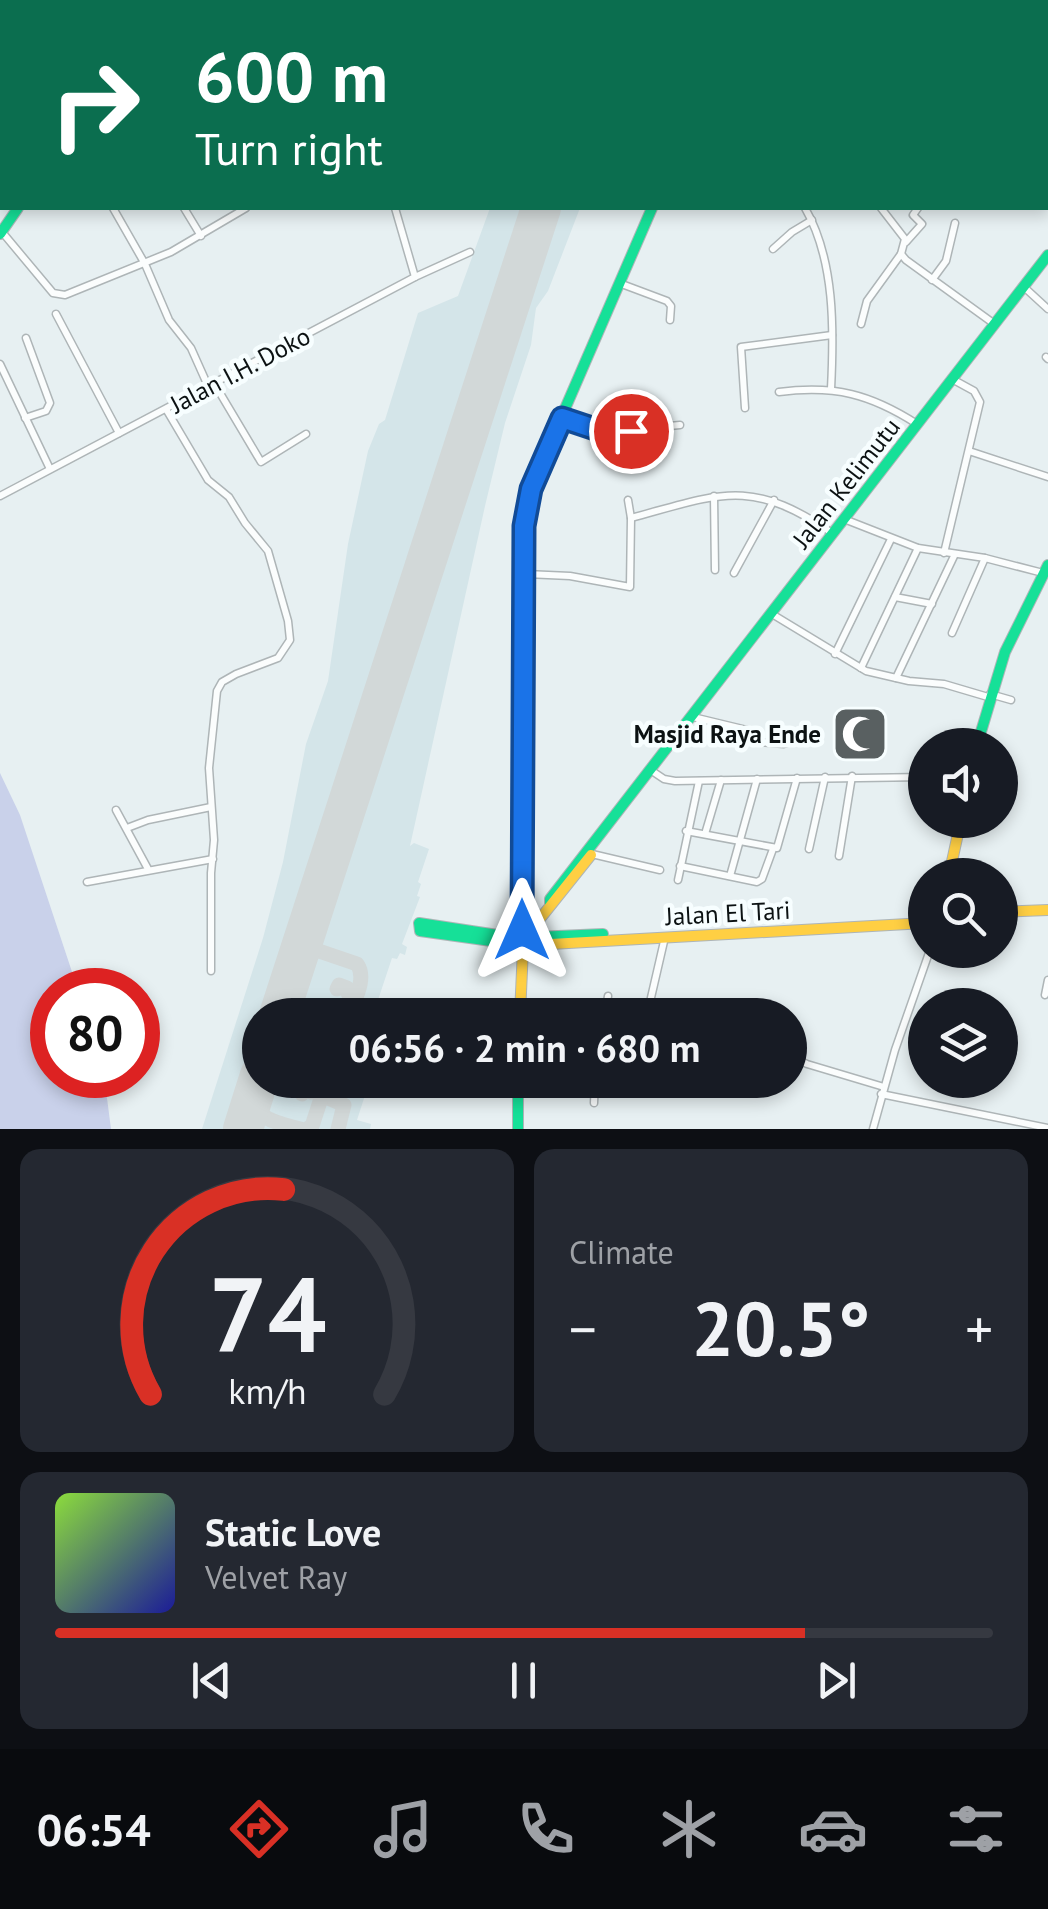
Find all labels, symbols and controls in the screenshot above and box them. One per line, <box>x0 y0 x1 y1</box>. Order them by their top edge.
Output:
text: 600 m <box>195 31 388 121</box>
icon: right <box>30 40 160 170</box>
text: Turn right <box>195 119 383 177</box>
street label: Jalan I.H. Doko <box>164 320 316 421</box>
pin <box>589 389 674 474</box>
icon: arrive <box>604 404 659 459</box>
street label: Jalan Kelimutu <box>785 412 907 555</box>
mosque icon: Masjid Raya Ende <box>830 704 890 764</box>
place label: Masjid Raya Ende <box>634 718 821 750</box>
map controls <box>908 728 1018 1098</box>
button: sound <box>908 728 1018 838</box>
button: search <box>908 858 1018 968</box>
position arrow <box>470 878 574 982</box>
street label: Jalan El Tari <box>664 894 791 932</box>
speed limit sign: 80 <box>30 968 160 1098</box>
button: layers <box>908 988 1018 1098</box>
text: 06:56 · 2 min · 680 m <box>349 1023 700 1072</box>
text: Climate <box>569 1231 674 1273</box>
text: 74 <box>208 1246 326 1381</box>
text: 20.5° <box>692 1280 870 1377</box>
text: − <box>569 1293 597 1364</box>
text: + <box>965 1293 993 1364</box>
text: km/h <box>228 1368 306 1414</box>
text: Static Love <box>205 1507 381 1556</box>
text: Velvet Ray <box>205 1556 347 1598</box>
icon: previous <box>184 1653 239 1708</box>
icon: pause <box>496 1653 551 1708</box>
icon: next <box>809 1653 864 1708</box>
icon: directions <box>224 1794 294 1864</box>
icon: music <box>368 1794 438 1864</box>
icon: phone <box>511 1794 581 1864</box>
icon: climate <box>654 1794 724 1864</box>
icon: car <box>798 1794 868 1864</box>
icon: filters <box>941 1794 1011 1864</box>
text: 06:54 <box>37 1800 151 1858</box>

